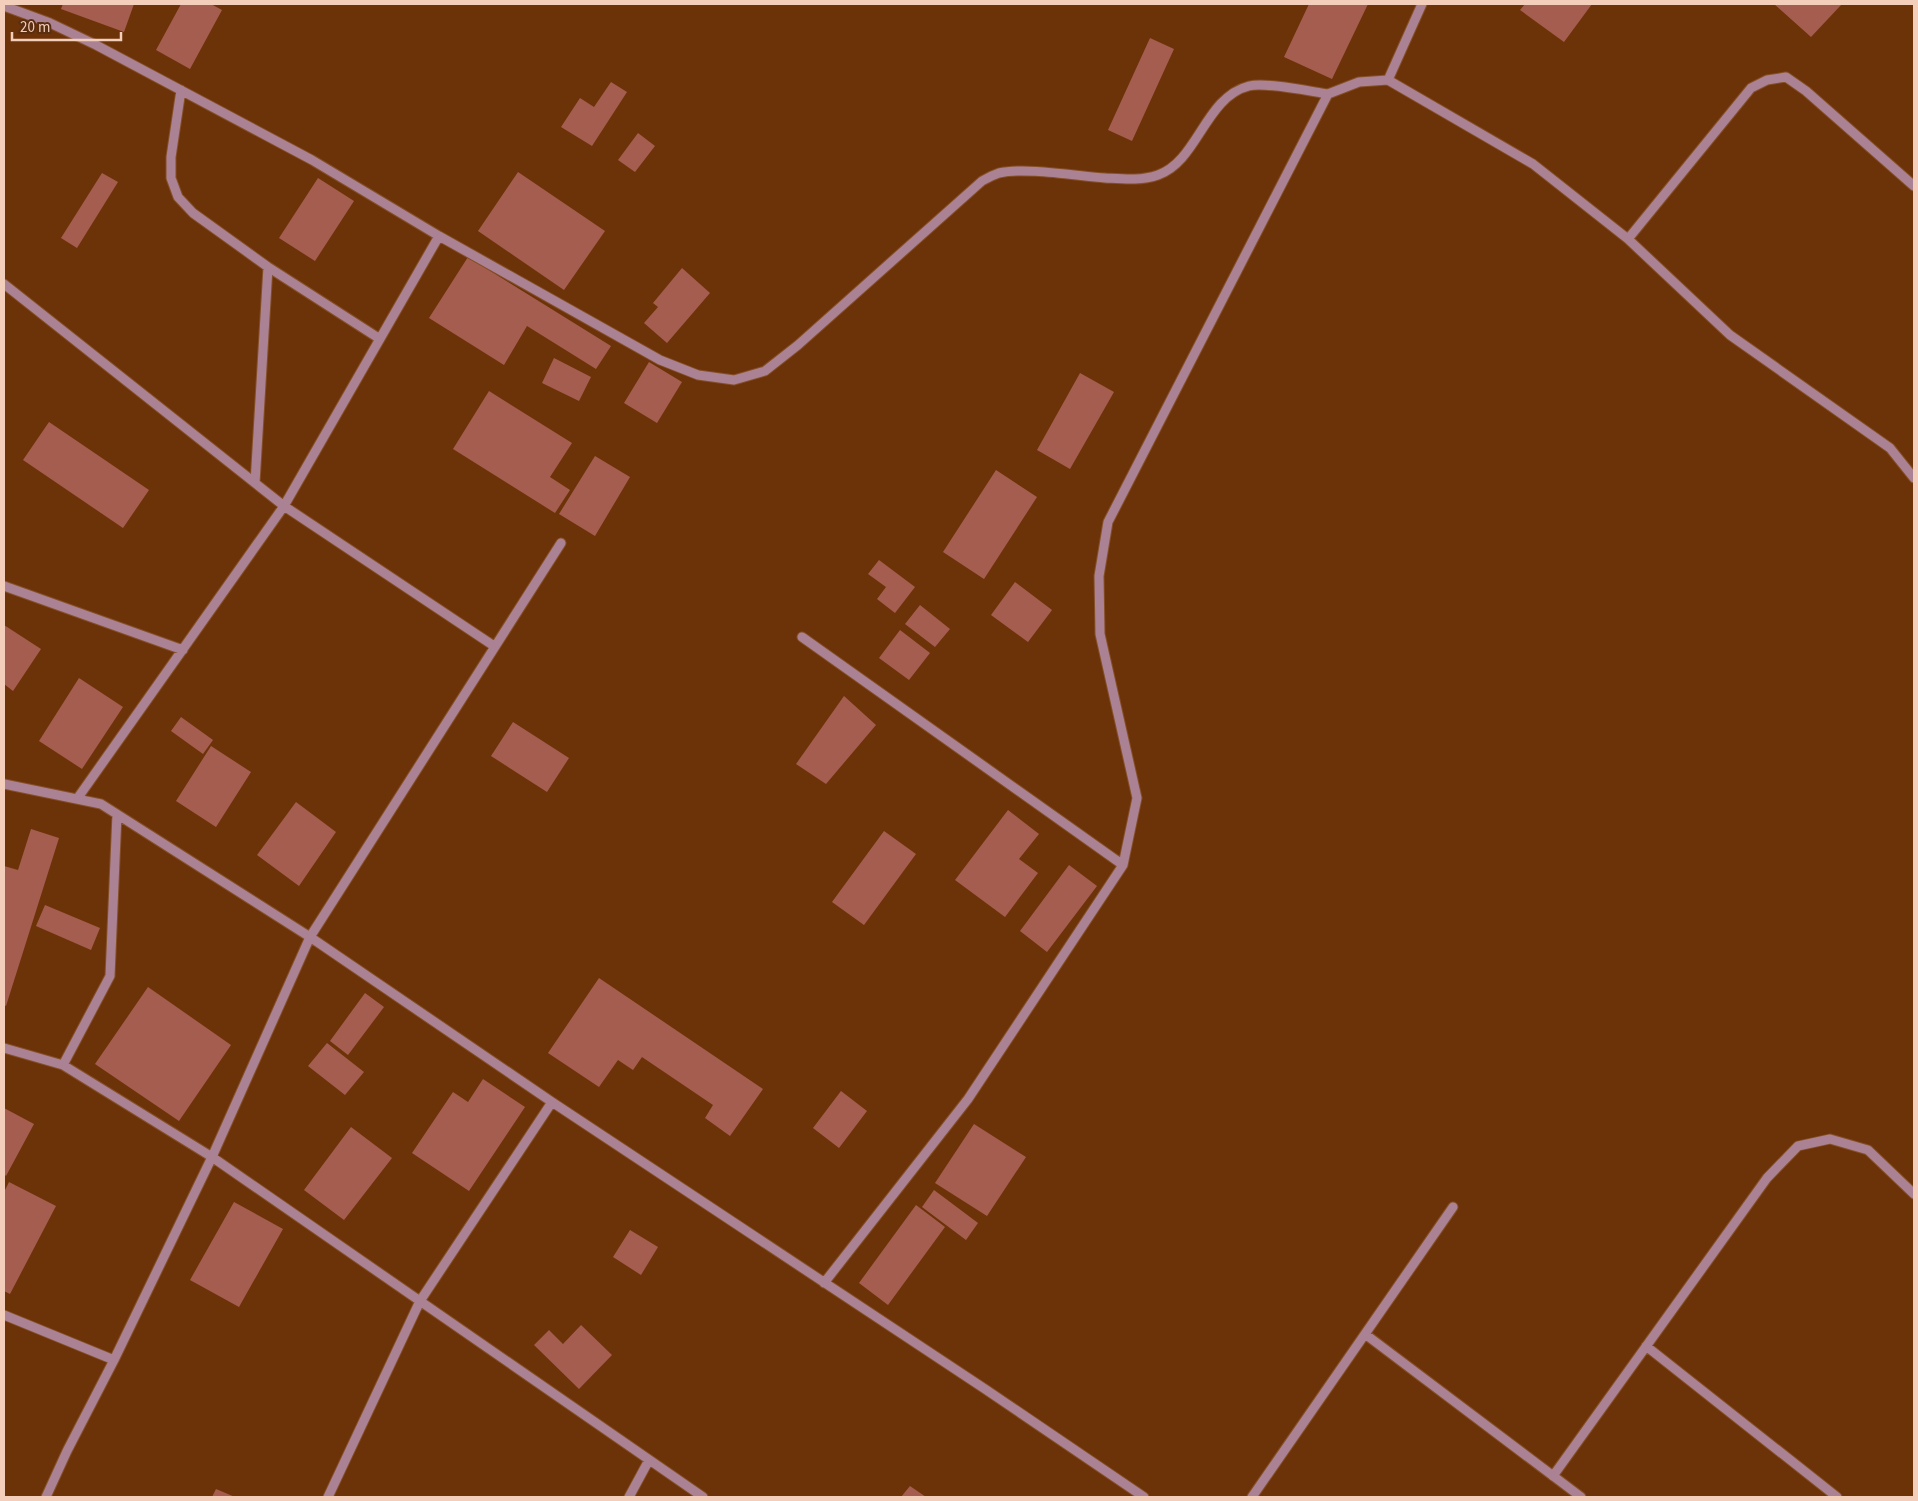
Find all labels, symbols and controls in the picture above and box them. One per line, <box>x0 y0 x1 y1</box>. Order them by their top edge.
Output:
scale bar <box>12 10 121 42</box>
text: 20 m <box>20 17 50 38</box>

